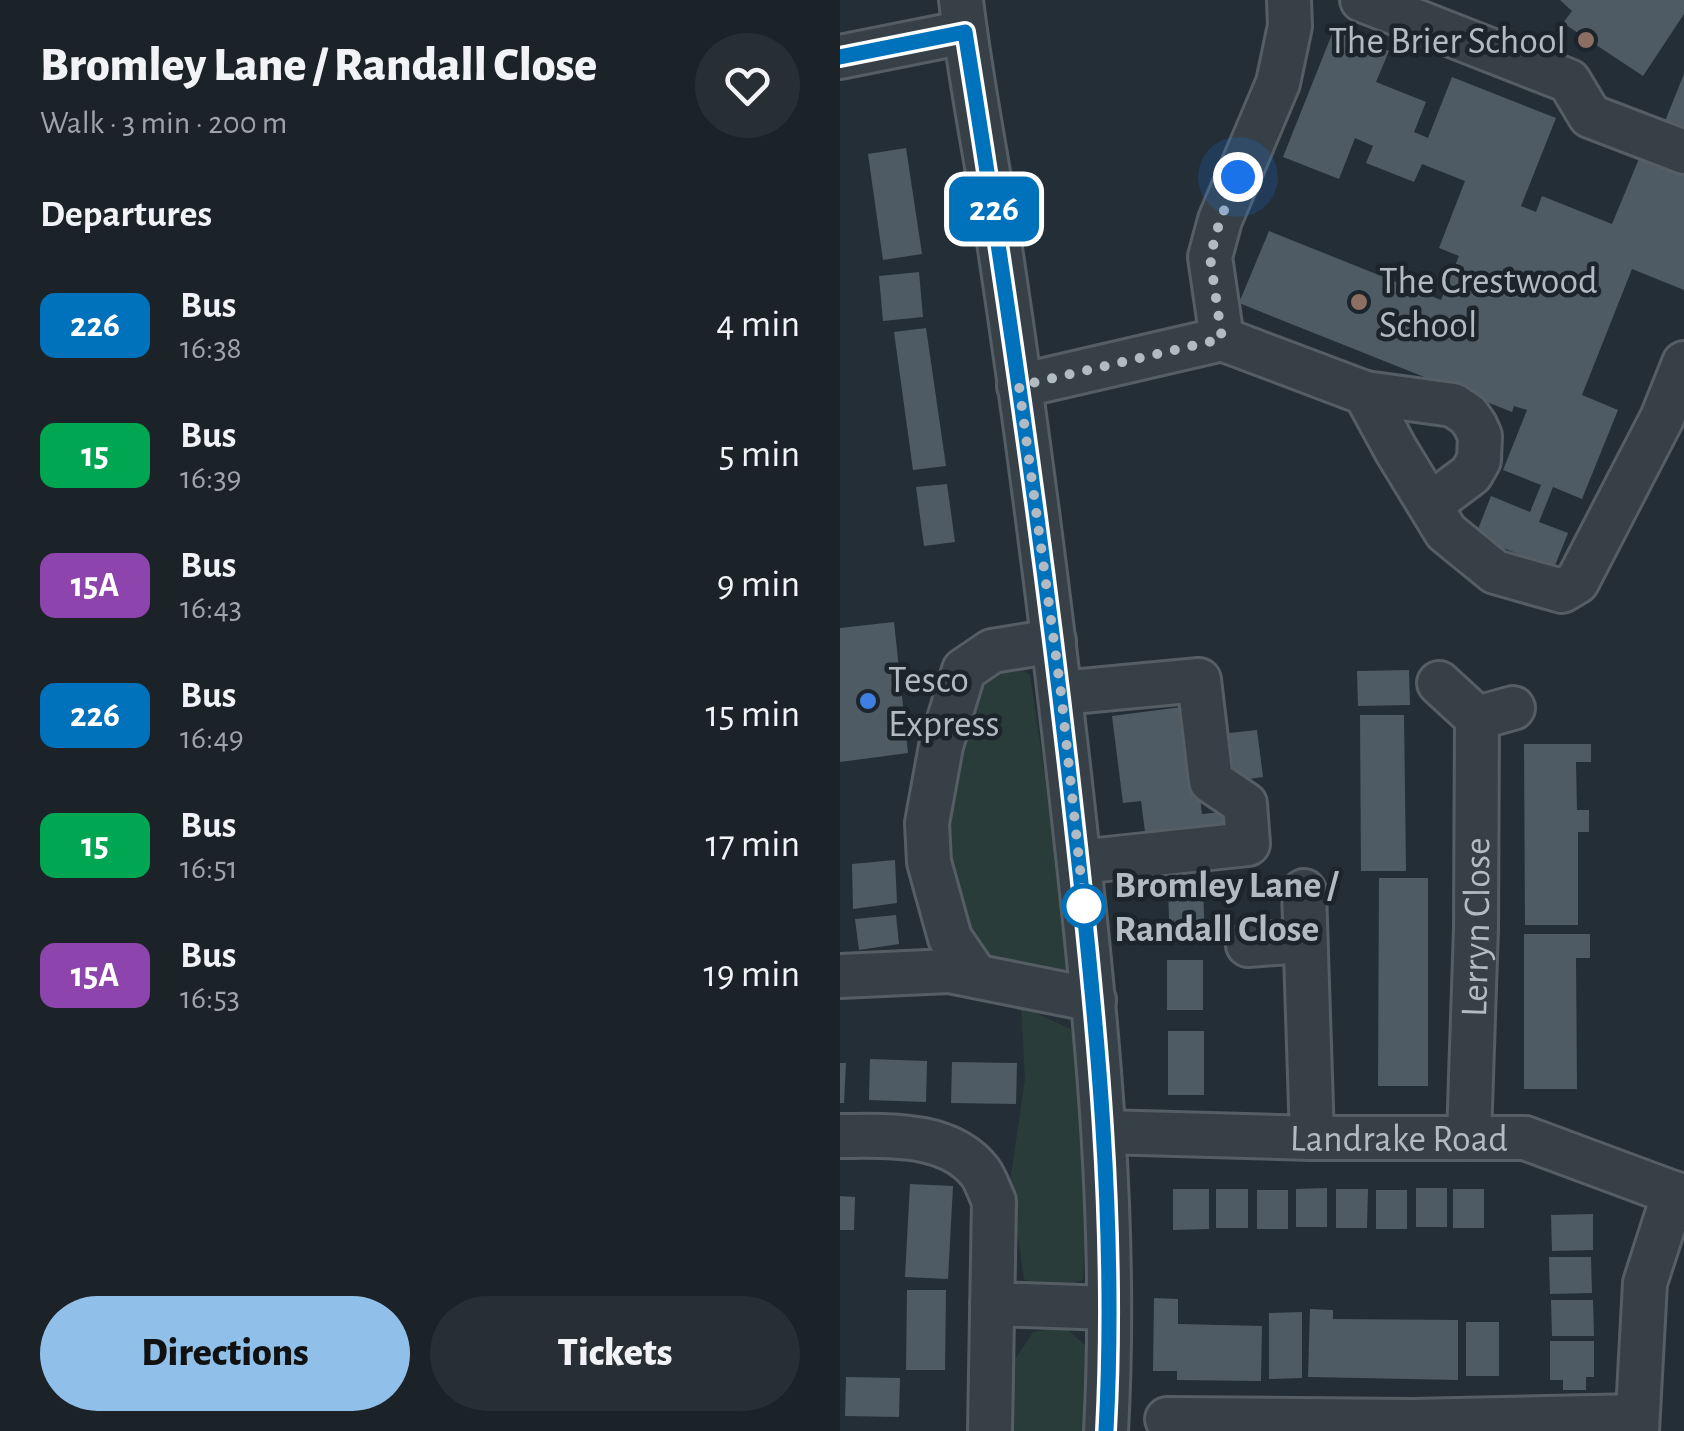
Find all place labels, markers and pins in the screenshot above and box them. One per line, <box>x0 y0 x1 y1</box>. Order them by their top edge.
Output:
place label: The Brier School <box>1328 23 1566 61</box>
marker: The Brier School <box>1575 29 1597 51</box>
place label: The Crestwood School <box>1379 263 1598 345</box>
marker: The Crestwood School <box>1348 291 1370 313</box>
place label: Tesco Express <box>888 662 1000 744</box>
marker: Tesco Express <box>857 690 879 712</box>
place label: Bromley Lane / Randall Close <box>1114 867 1339 949</box>
marker: Bromley Lane / Randall Close <box>1063 885 1105 927</box>

